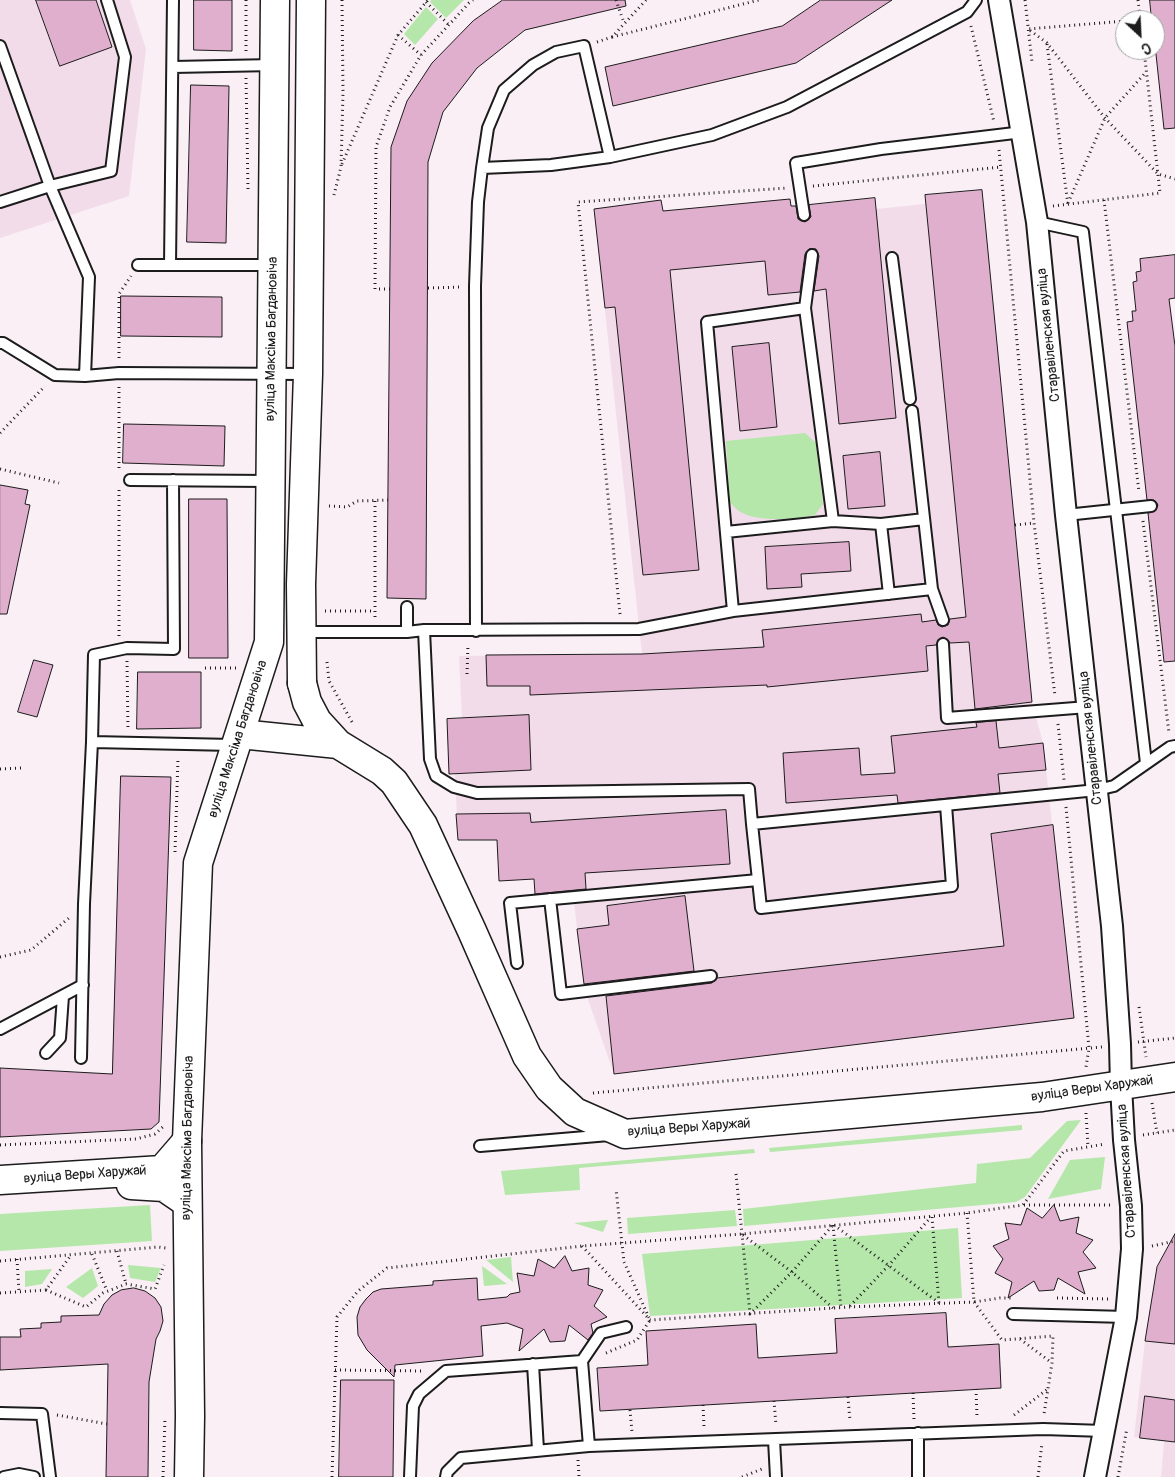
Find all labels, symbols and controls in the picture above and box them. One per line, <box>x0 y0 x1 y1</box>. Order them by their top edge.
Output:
north arrow <box>1115 10 1165 60</box>
text: С <box>1139 39 1154 58</box>
street label: вуліца Максіма Багдановіча <box>262 256 282 422</box>
street label: Старавіленская вуліца <box>1034 267 1064 403</box>
street label: вуліца Максіма Багдановіча <box>205 658 271 820</box>
street label: Старавіленская вуліца <box>1076 670 1106 806</box>
street label: вуліца Максіма Багдановіча <box>178 1055 198 1221</box>
street label: вуліца Веры Харужай <box>1030 1072 1154 1106</box>
street label: Старавіленская вуліца <box>1114 1103 1140 1239</box>
street label: вуліца Веры Харужай <box>627 1115 751 1141</box>
street label: вуліца Веры Харужай <box>23 1162 147 1188</box>

